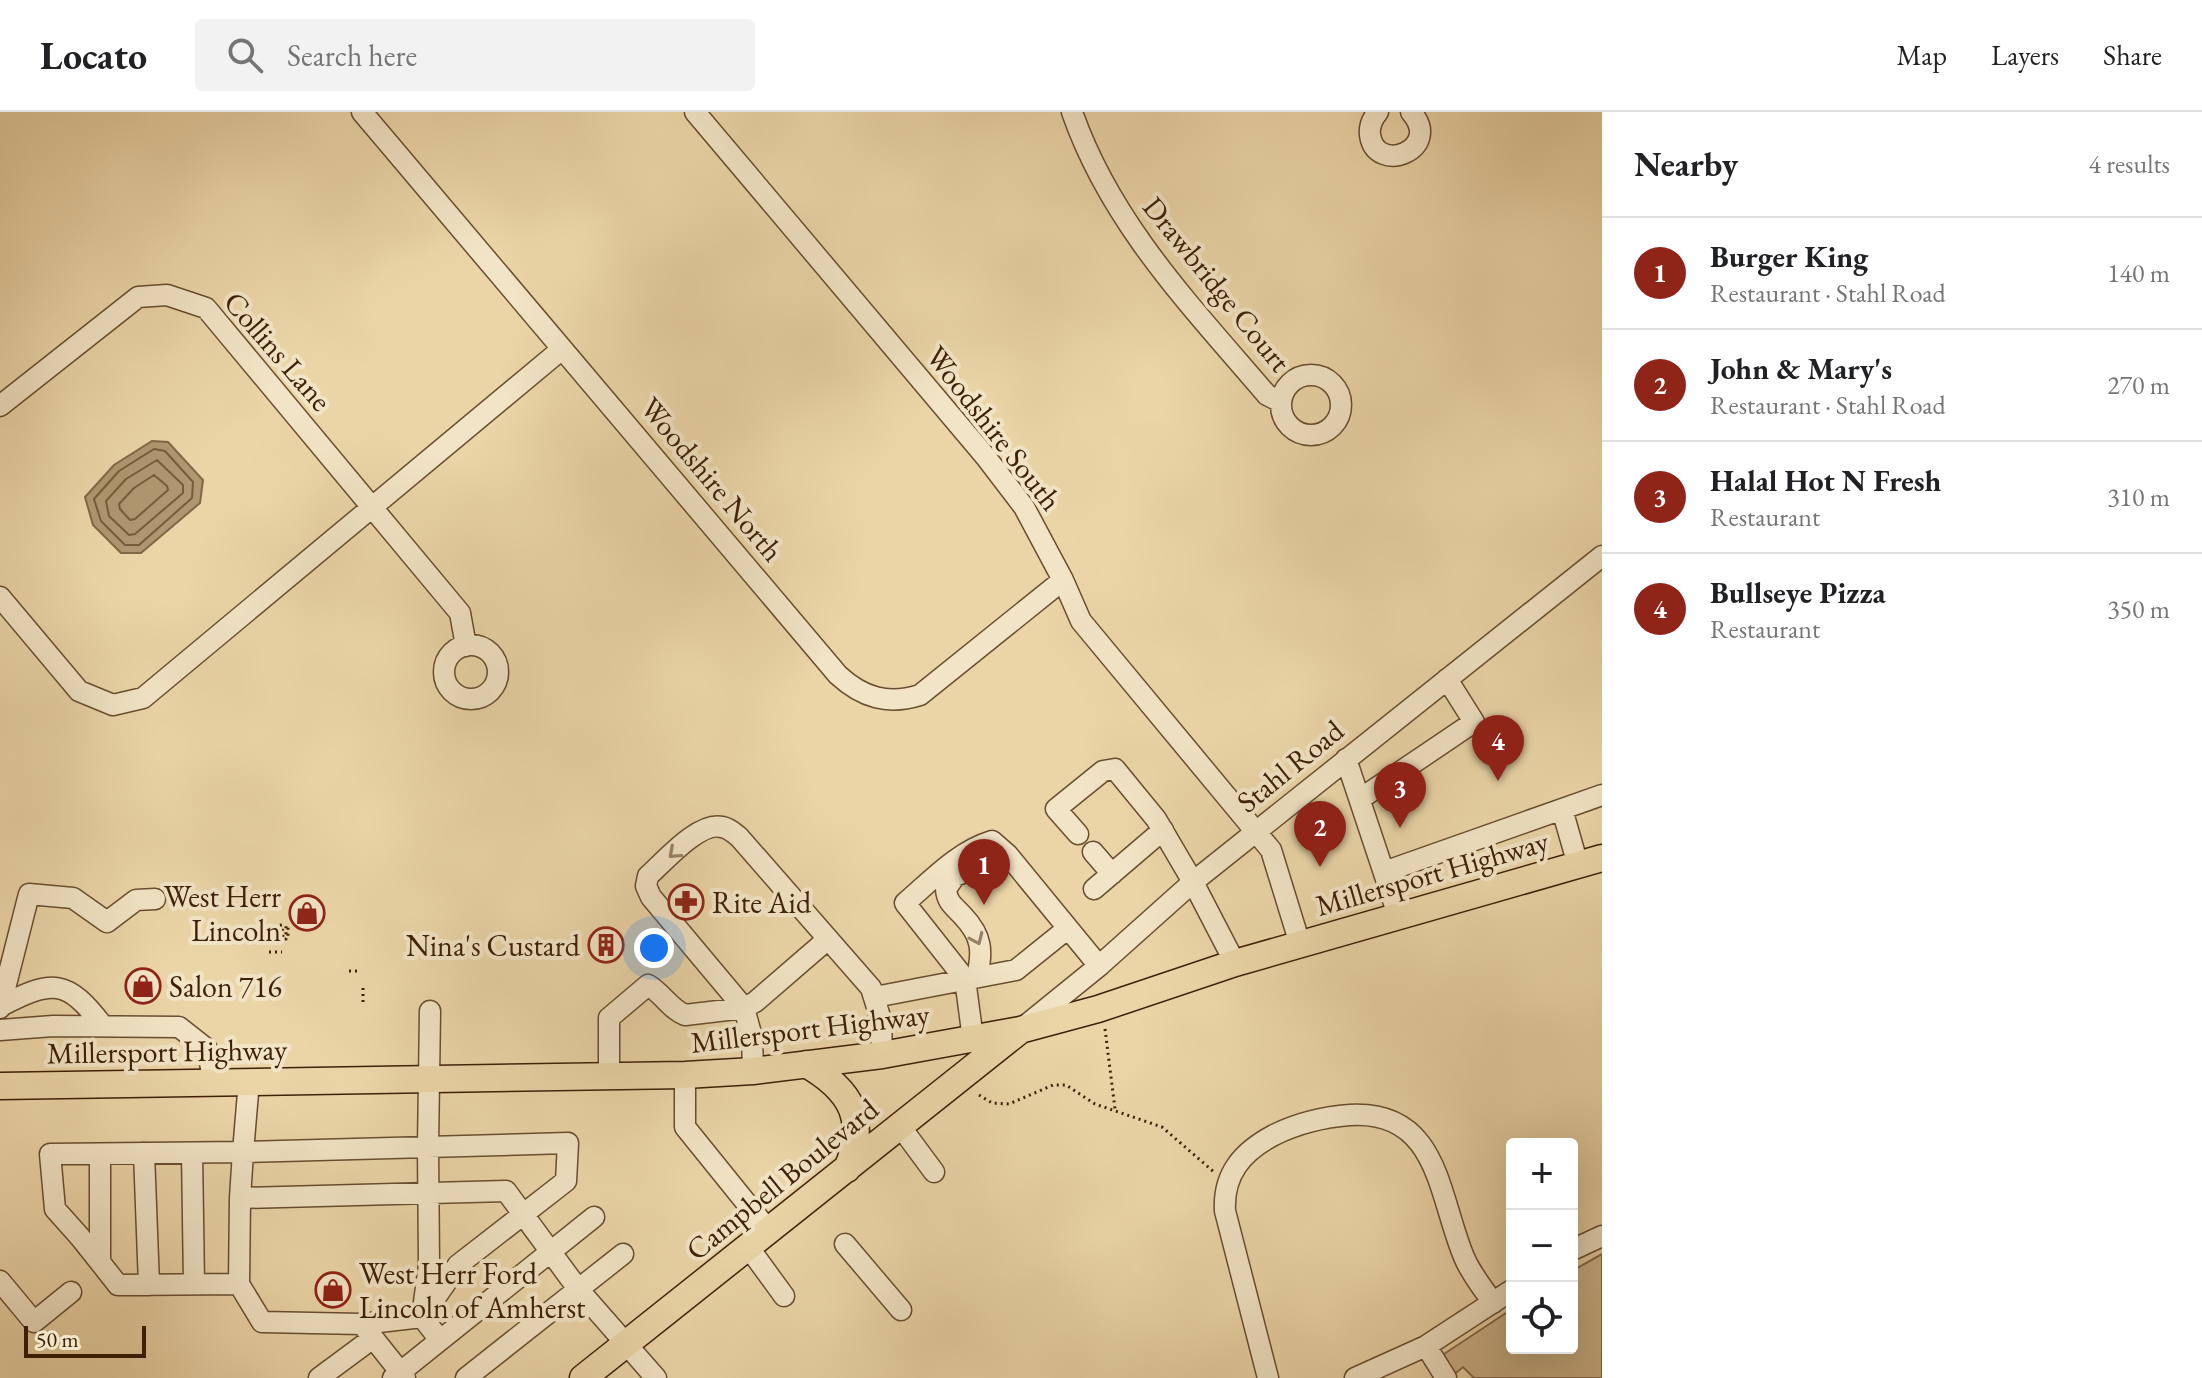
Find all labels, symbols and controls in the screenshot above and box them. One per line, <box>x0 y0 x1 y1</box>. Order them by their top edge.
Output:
search box <box>195 19 755 91</box>
text: Locato <box>40 31 147 80</box>
icon: search <box>223 33 267 77</box>
text: Search here <box>287 36 417 75</box>
text: Map <box>1897 37 1947 73</box>
text: Layers <box>1991 37 2059 73</box>
text: Share <box>2103 37 2162 73</box>
text: Nearby <box>1634 142 1738 186</box>
text: 4 results <box>2089 147 2170 181</box>
street label: Drawbridge Court <box>1134 188 1300 380</box>
text: Burger King <box>1710 237 1868 276</box>
text: 1 <box>1653 256 1667 290</box>
text: 140 m <box>2107 256 2170 290</box>
text: Restaurant · Stahl Road <box>1710 276 1946 310</box>
street label: Collins Lane <box>215 283 341 419</box>
street label: Woodshire South <box>917 338 1071 518</box>
text: John & Mary's <box>1710 349 1892 388</box>
text: 2 <box>1653 368 1667 402</box>
text: 270 m <box>2107 368 2170 402</box>
text: Restaurant · Stahl Road <box>1710 388 1946 422</box>
street label: Woodshire North <box>632 389 792 569</box>
text: Halal Hot N Fresh <box>1710 461 1941 500</box>
text: 3 <box>1653 480 1667 514</box>
text: 310 m <box>2107 480 2170 514</box>
text: Restaurant <box>1710 500 1820 534</box>
text: Bullseye Pizza <box>1710 573 1886 612</box>
text: 4 <box>1653 592 1667 626</box>
text: 350 m <box>2107 592 2170 626</box>
text: Restaurant <box>1710 612 1820 646</box>
street label: Stahl Road <box>1228 710 1352 821</box>
pin: 4 <box>1472 715 1524 781</box>
pin: 3 <box>1374 762 1426 828</box>
pin: 2 <box>1294 801 1346 867</box>
street label: Millersport Highway <box>1311 821 1554 925</box>
pin: 1 <box>958 839 1010 905</box>
one-way arrow <box>668 843 683 858</box>
place label: West Herr Lincoln <box>164 877 281 950</box>
pharmacy icon: Rite Aid <box>667 883 705 921</box>
place label: Rite Aid <box>712 883 812 922</box>
shop icon: West Herr Lincoln <box>288 894 326 932</box>
place label: Nina's Custard <box>406 926 581 965</box>
building icon: Nina's Custard <box>587 926 625 964</box>
your location <box>634 928 674 968</box>
one-way arrow <box>967 930 983 945</box>
shop icon: Salon 716 <box>124 967 162 1005</box>
place label: Salon 716 <box>169 967 282 1006</box>
street label: Millersport Highway <box>688 994 933 1062</box>
street label: Millersport Highway <box>46 1029 288 1073</box>
street label: Campbell Boulevard <box>678 1089 887 1269</box>
map controls <box>1506 1138 1578 1354</box>
button: + <box>1506 1138 1578 1210</box>
button: − <box>1506 1210 1578 1282</box>
place label: West Herr Ford Lincoln of Amherst <box>359 1254 586 1327</box>
shop icon: West Herr Ford Lincoln of Amherst <box>314 1271 352 1309</box>
button: locate <box>1506 1282 1578 1354</box>
scale bar <box>24 1322 146 1358</box>
text: 50 m <box>36 1325 79 1354</box>

